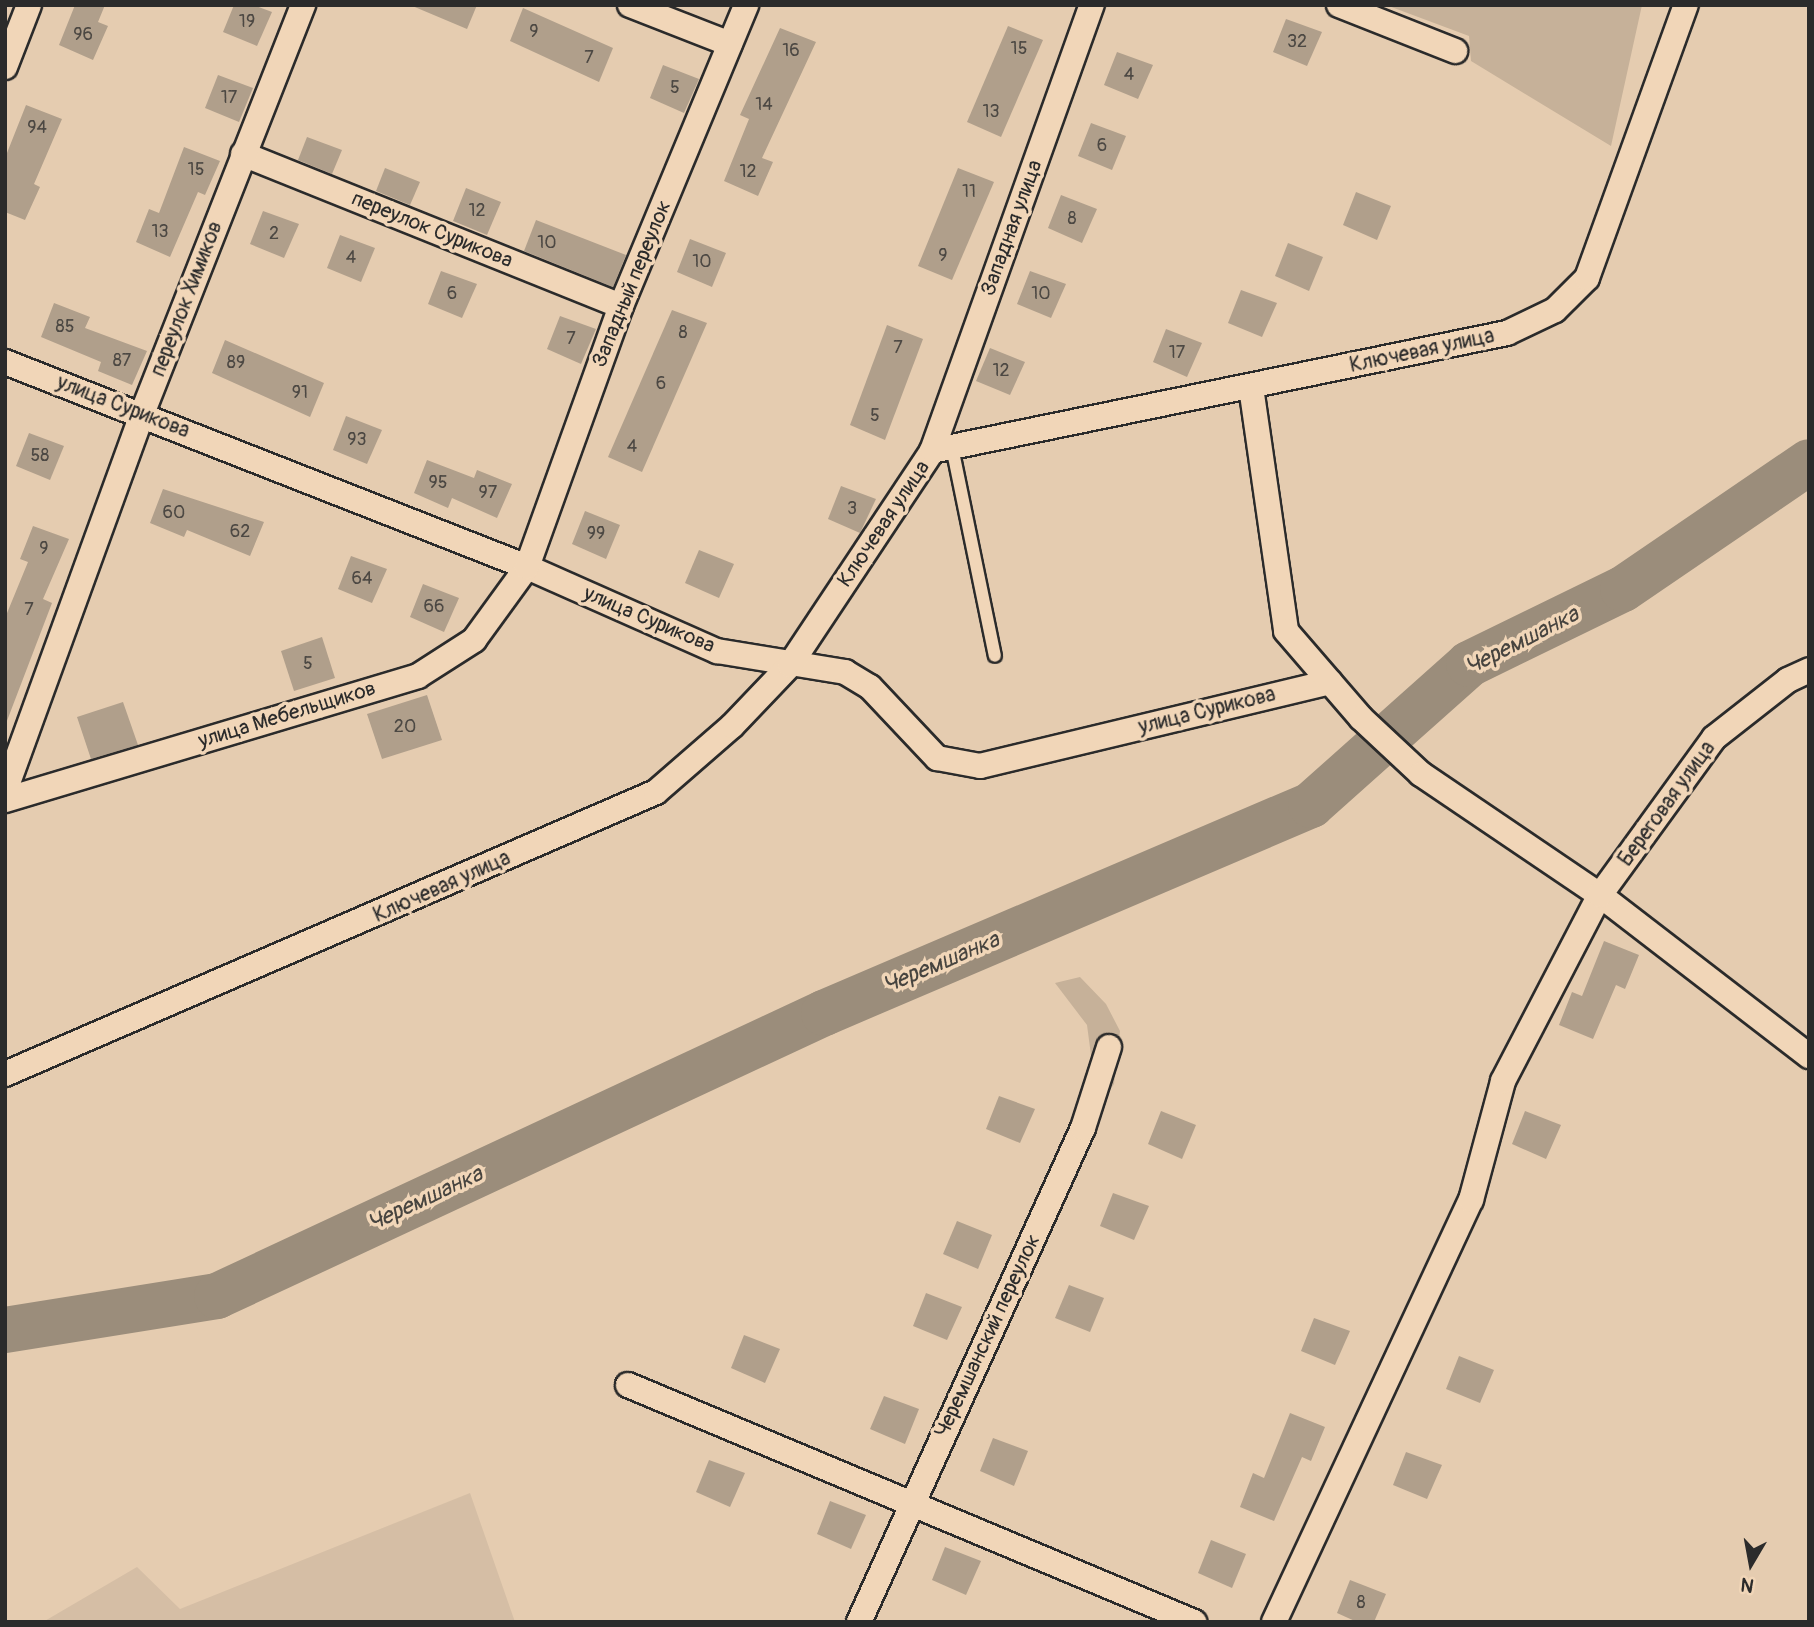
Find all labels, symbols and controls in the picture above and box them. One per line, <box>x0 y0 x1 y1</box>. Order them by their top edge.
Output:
house number: 19 <box>239 11 255 33</box>
house number: 9 <box>529 21 539 43</box>
house number: 96 <box>73 24 93 46</box>
house number: 32 <box>1287 31 1307 53</box>
house number: 15 <box>1011 38 1027 60</box>
house number: 16 <box>782 40 800 62</box>
house number: 7 <box>584 47 594 69</box>
house number: 4 <box>1124 64 1134 86</box>
house number: 5 <box>670 77 680 99</box>
house number: 17 <box>221 87 237 109</box>
house number: 14 <box>755 94 773 116</box>
house number: 13 <box>982 101 1000 123</box>
house number: 94 <box>27 117 47 139</box>
house number: 6 <box>1097 135 1107 157</box>
street label: Западная улица <box>976 157 1048 299</box>
house number: 15 <box>188 159 204 181</box>
house number: 12 <box>739 161 757 183</box>
house number: 11 <box>962 181 976 203</box>
street label: переулок Сурикова <box>348 186 516 274</box>
street label: Западный переулок <box>587 197 677 371</box>
house number: 12 <box>468 200 486 222</box>
house number: 8 <box>1067 208 1077 230</box>
street label: переулок Химиков <box>146 218 228 380</box>
house number: 13 <box>151 221 169 243</box>
house number: 2 <box>269 223 279 245</box>
house number: 10 <box>537 232 557 254</box>
house number: 9 <box>938 245 948 267</box>
house number: 4 <box>346 247 356 269</box>
house number: 10 <box>692 251 712 273</box>
house number: 6 <box>447 283 457 305</box>
house number: 10 <box>1031 283 1051 305</box>
house number: 85 <box>56 316 74 338</box>
house number: 8 <box>678 322 688 344</box>
street label: Ключевая улица <box>1347 323 1497 379</box>
house number: 7 <box>566 328 576 350</box>
house number: 7 <box>893 337 903 359</box>
house number: 17 <box>1169 342 1185 364</box>
house number: 87 <box>113 350 131 372</box>
house number: 89 <box>227 352 245 374</box>
house number: 12 <box>992 360 1010 382</box>
street label: улица Сурикова <box>53 370 193 444</box>
house number: 6 <box>656 373 666 395</box>
house number: 91 <box>292 382 308 404</box>
house number: 5 <box>870 405 880 427</box>
house number: 93 <box>347 429 367 451</box>
house number: 4 <box>627 436 637 458</box>
house number: 58 <box>31 445 49 467</box>
street label: Ключевая улица <box>832 456 936 592</box>
house number: 95 <box>428 472 448 494</box>
house number: 97 <box>479 482 497 504</box>
house number: 3 <box>847 498 857 520</box>
house number: 60 <box>163 502 185 524</box>
house number: 62 <box>230 521 250 543</box>
house number: 99 <box>587 523 605 545</box>
house number: 9 <box>39 538 49 560</box>
house number: 64 <box>352 568 372 590</box>
street label: улица Сурикова <box>580 581 718 659</box>
house number: 66 <box>424 596 444 618</box>
house number: 7 <box>24 599 34 621</box>
water label: Черемшанка <box>1461 601 1583 681</box>
house number: 5 <box>303 653 313 675</box>
street label: улица Мебельщиков <box>195 676 379 754</box>
street label: улица Сурикова <box>1136 682 1278 740</box>
house number: 20 <box>394 716 416 738</box>
street label: Береговая улица <box>1613 737 1721 871</box>
street label: Ключевая улица <box>370 846 514 928</box>
water label: Черемшанка <box>879 926 1003 1000</box>
water label: Черемшанка <box>363 1160 487 1238</box>
street label: Черемшанский переулок <box>930 1230 1046 1442</box>
north arrow <box>1716 1529 1786 1599</box>
text: N <box>1739 1572 1756 1598</box>
house number: 8 <box>1356 1592 1366 1614</box>

